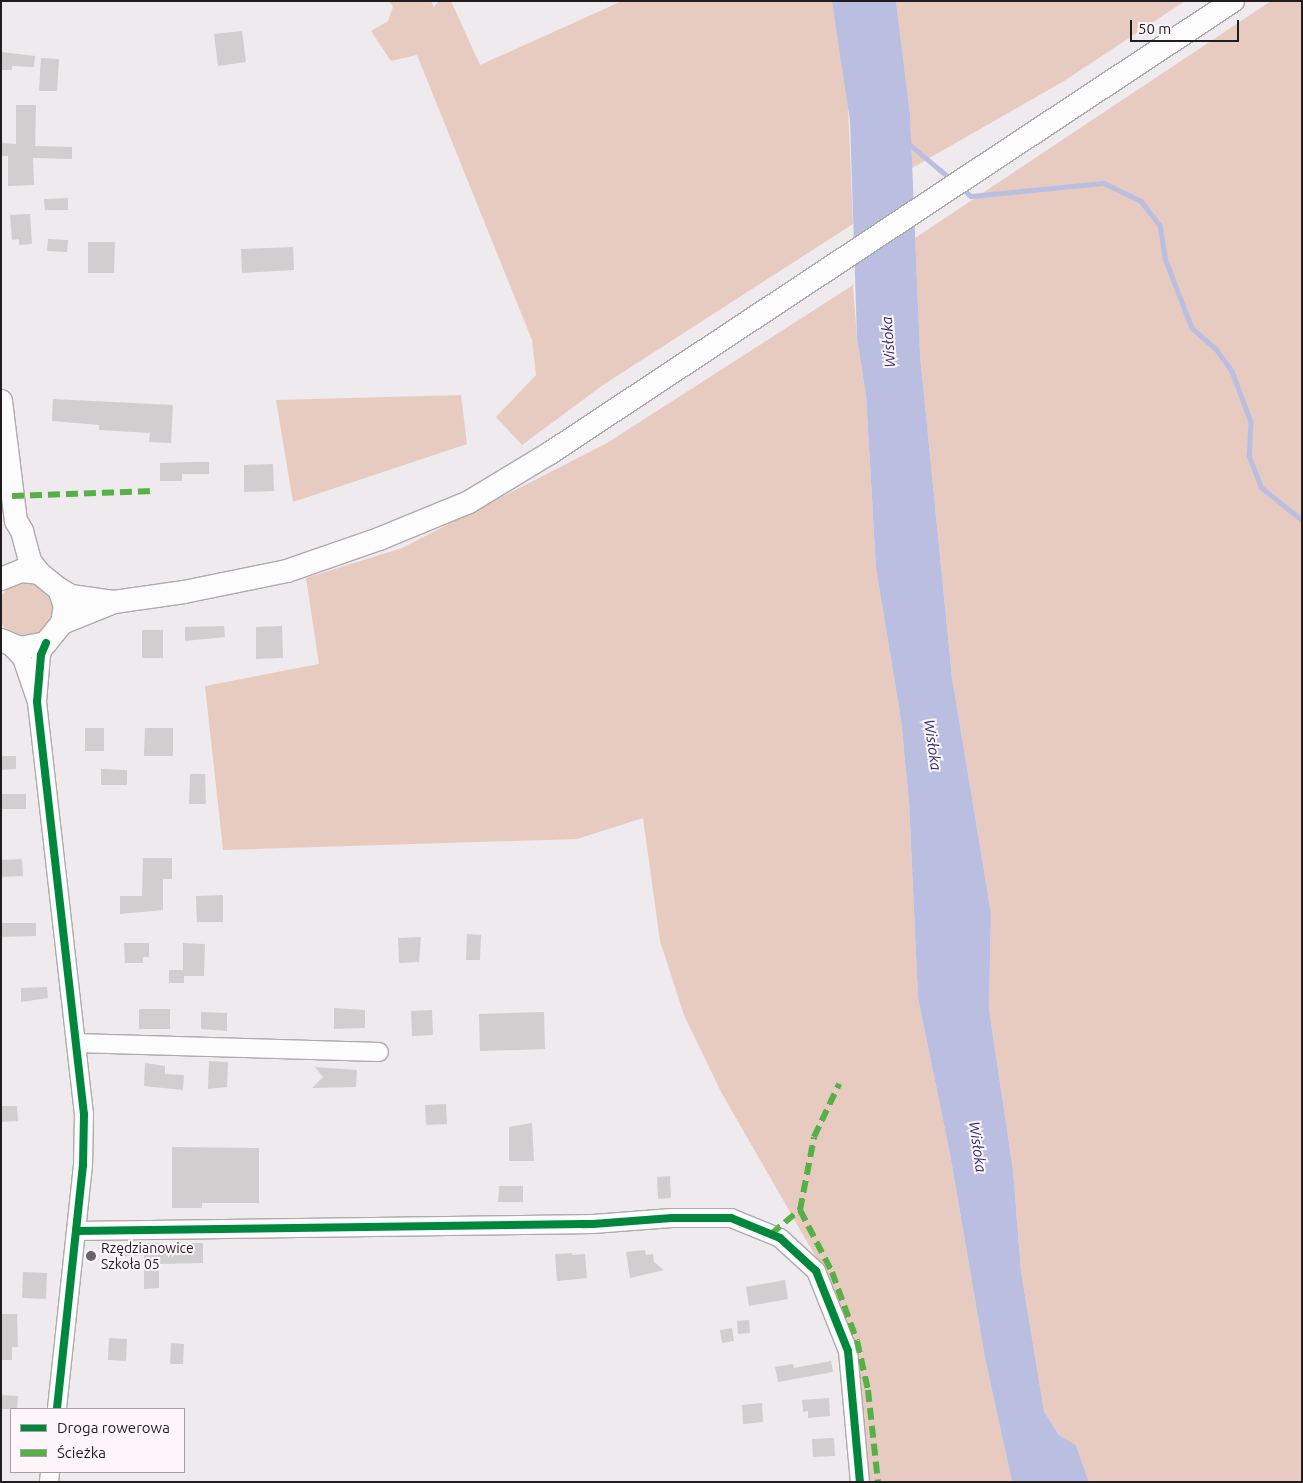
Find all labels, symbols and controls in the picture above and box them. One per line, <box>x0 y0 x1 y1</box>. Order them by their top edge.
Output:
scale bar <box>1133 10 1242 42</box>
text: 50 m <box>1138 20 1171 37</box>
water label: Wisłoka <box>877 316 899 368</box>
water label: Wisłoka <box>921 718 945 772</box>
water label: Wisłoka <box>966 1120 990 1174</box>
place label: Rzędzianowice Szkoła 05 <box>101 1240 194 1272</box>
marker: Rzędzianowice Szkoła 05 <box>85 1250 97 1262</box>
legend <box>10 1408 185 1473</box>
text: Droga rowerowa <box>57 1419 170 1436</box>
text: Ścieżka <box>57 1444 106 1461</box>

